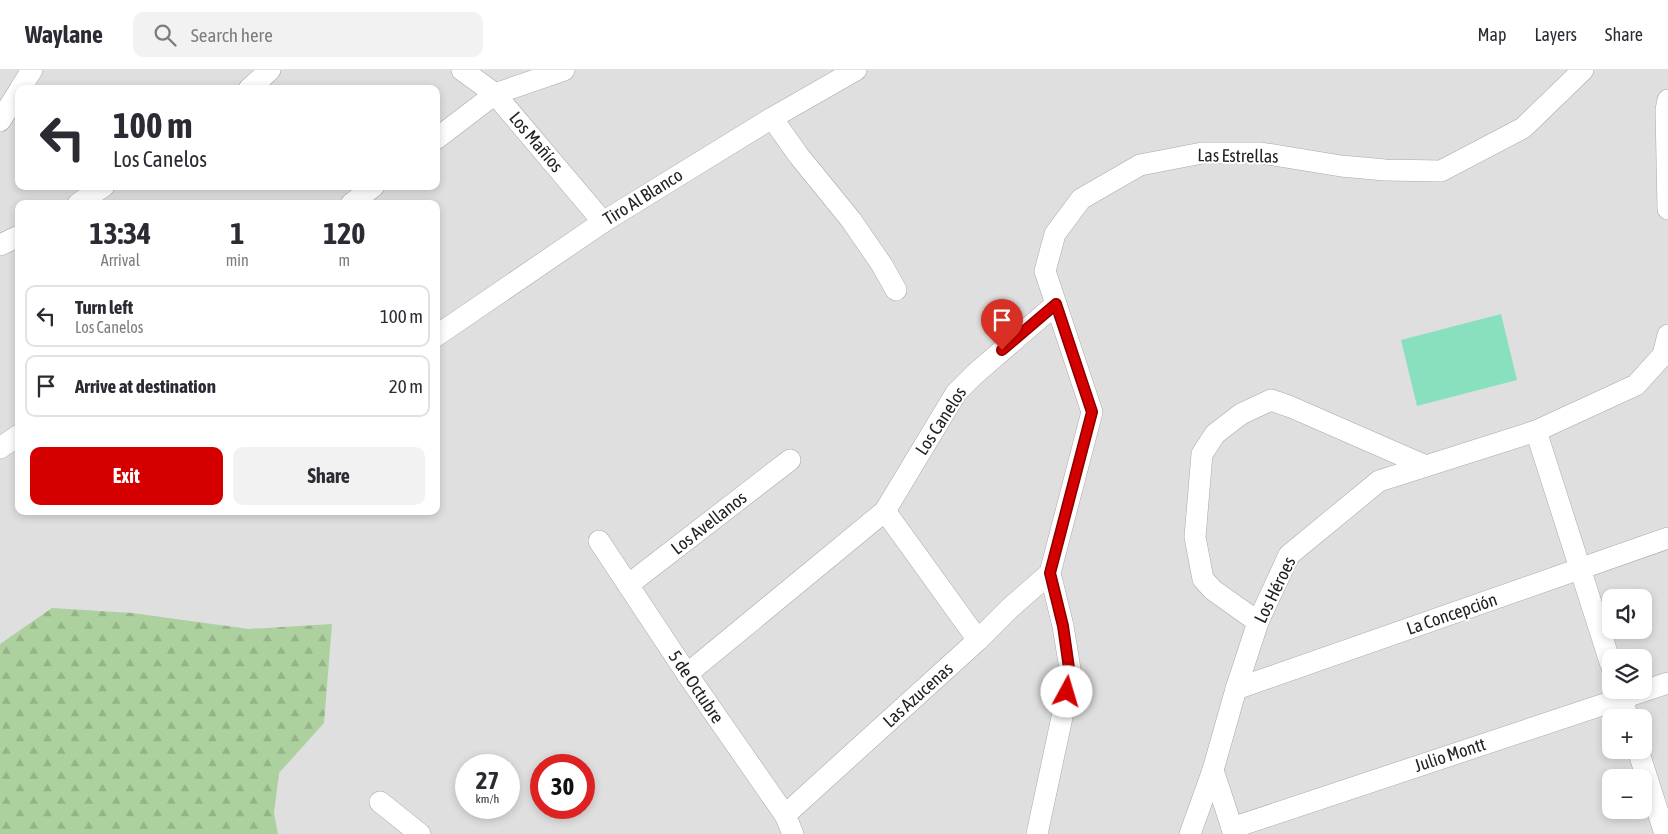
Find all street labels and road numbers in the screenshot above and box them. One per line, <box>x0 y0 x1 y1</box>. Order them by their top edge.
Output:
street label: Los Mañíos <box>505 107 568 176</box>
street label: Las Estrellas <box>1197 144 1279 167</box>
street label: Tiro Al Blanco <box>599 164 686 229</box>
street label: Los Canelos <box>911 383 970 459</box>
street label: Los Avellanos <box>667 487 751 559</box>
street label: Los Héroes <box>1250 553 1300 626</box>
street label: La Concepción <box>1404 588 1500 639</box>
street label: 5 de Octubre <box>664 646 728 727</box>
street label: Las Azucenas <box>879 658 957 731</box>
street label: Julio Montt <box>1411 733 1488 776</box>

